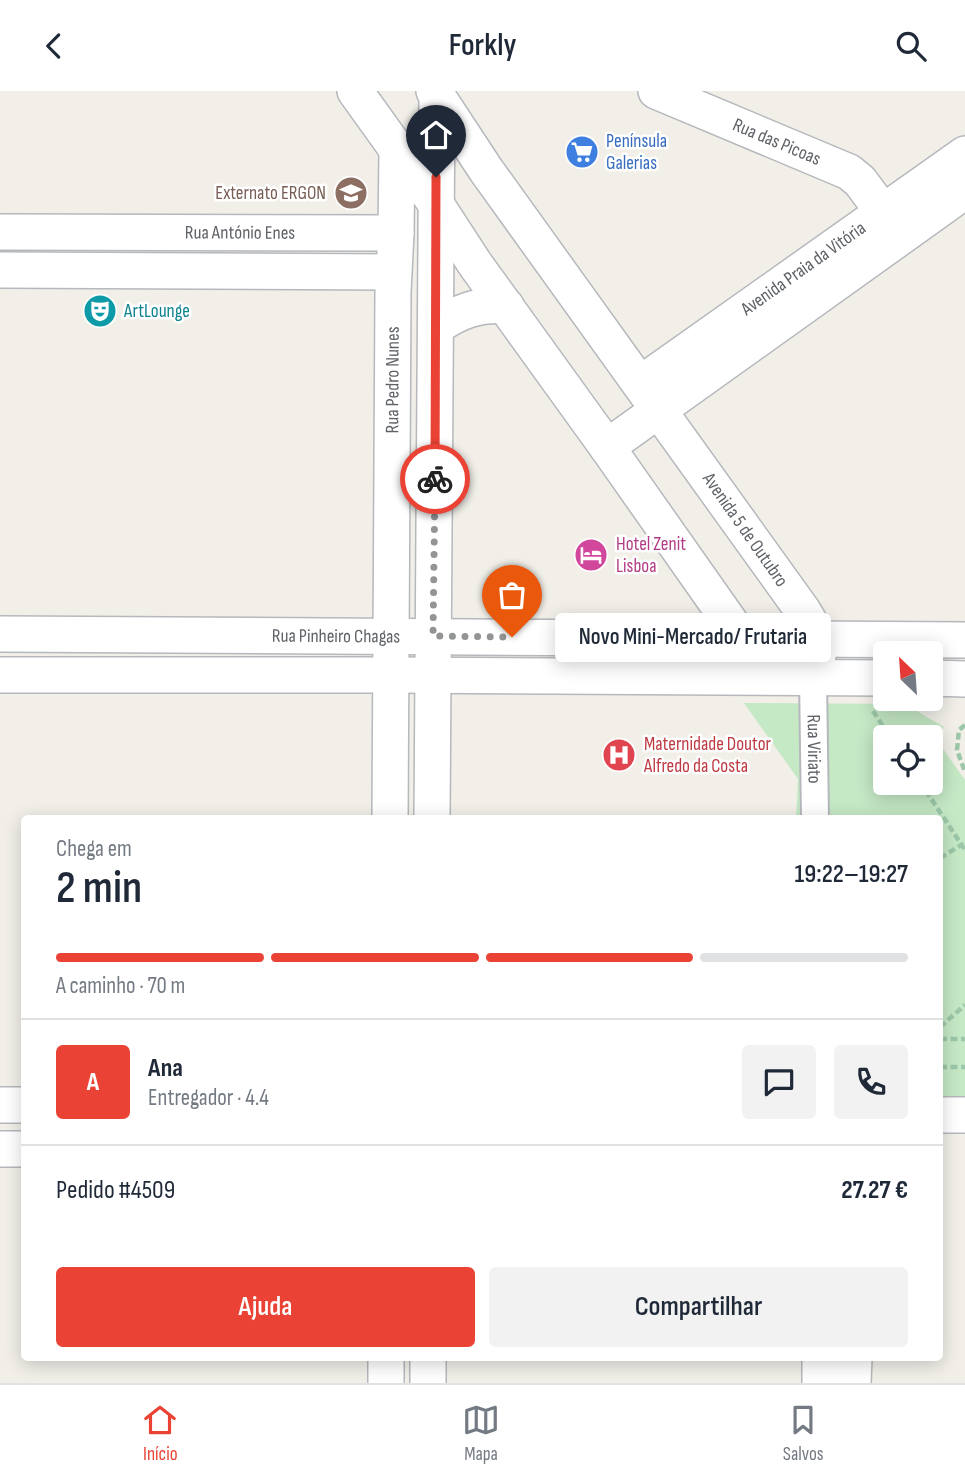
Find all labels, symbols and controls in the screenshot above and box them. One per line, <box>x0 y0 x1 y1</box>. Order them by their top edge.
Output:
text: Forkly <box>449 26 516 65</box>
icon: back <box>35 27 73 65</box>
icon: search <box>892 27 930 65</box>
pin <box>406 105 466 177</box>
street label: Rua das Picoas <box>729 113 824 170</box>
icon: home <box>417 116 455 154</box>
place label: Península Galerias <box>606 130 667 175</box>
supermarket icon: Península Galerias <box>563 133 601 171</box>
school or university icon: Externato ERGON <box>332 174 370 212</box>
place label: Externato ERGON <box>215 182 326 205</box>
street label: Avenida Praia da Vitória <box>736 216 870 321</box>
street label: Rua António Enes <box>185 221 295 244</box>
theatre icon: ArtLounge <box>81 292 119 330</box>
place label: ArtLounge <box>123 300 190 323</box>
street label: Rua Pedro Nunes <box>381 326 404 434</box>
courier <box>400 444 470 514</box>
icon: bike <box>416 460 454 498</box>
street label: Avenida 5 de Outubro <box>697 468 793 591</box>
place label: Hotel Zenit Lisboa <box>616 533 686 578</box>
hotel icon: Hotel Zenit Lisboa <box>572 536 610 574</box>
pin <box>482 565 542 637</box>
icon: bag <box>493 576 531 614</box>
callout: Novo Mini-Mercado/ Frutaria <box>554 613 830 661</box>
text: Novo Mini-Mercado/ Frutaria <box>579 623 807 651</box>
street label: Rua Pinheiro Chagas <box>272 624 400 648</box>
north arrow <box>873 641 943 711</box>
map controls <box>873 641 943 795</box>
street label: Rua Viriato <box>802 714 826 784</box>
button: locate <box>873 725 943 795</box>
place label: Maternidade Doutor Alfredo da Costa <box>643 733 772 778</box>
hospital icon: Maternidade Doutor Alfredo da Costa <box>600 736 638 774</box>
text: Chega em <box>56 835 132 863</box>
text: 19:22–19:27 <box>795 859 908 890</box>
text: 2 min <box>56 861 142 916</box>
text: A caminho · 70 m <box>56 972 185 1000</box>
button: chat <box>742 1045 816 1119</box>
button: phone <box>834 1045 908 1119</box>
text: Ana <box>148 1053 183 1084</box>
text: A <box>87 1067 99 1098</box>
text: Entregador · 4.4 <box>148 1084 269 1112</box>
text: Pedido #4509 <box>56 1175 175 1206</box>
text: 27.27 € <box>841 1175 908 1206</box>
button: Ajuda <box>56 1267 475 1347</box>
button: Compartilhar <box>489 1267 908 1347</box>
tab: Início <box>141 1401 179 1466</box>
tab: Mapa <box>462 1401 500 1466</box>
tab: Salvos <box>783 1401 824 1466</box>

